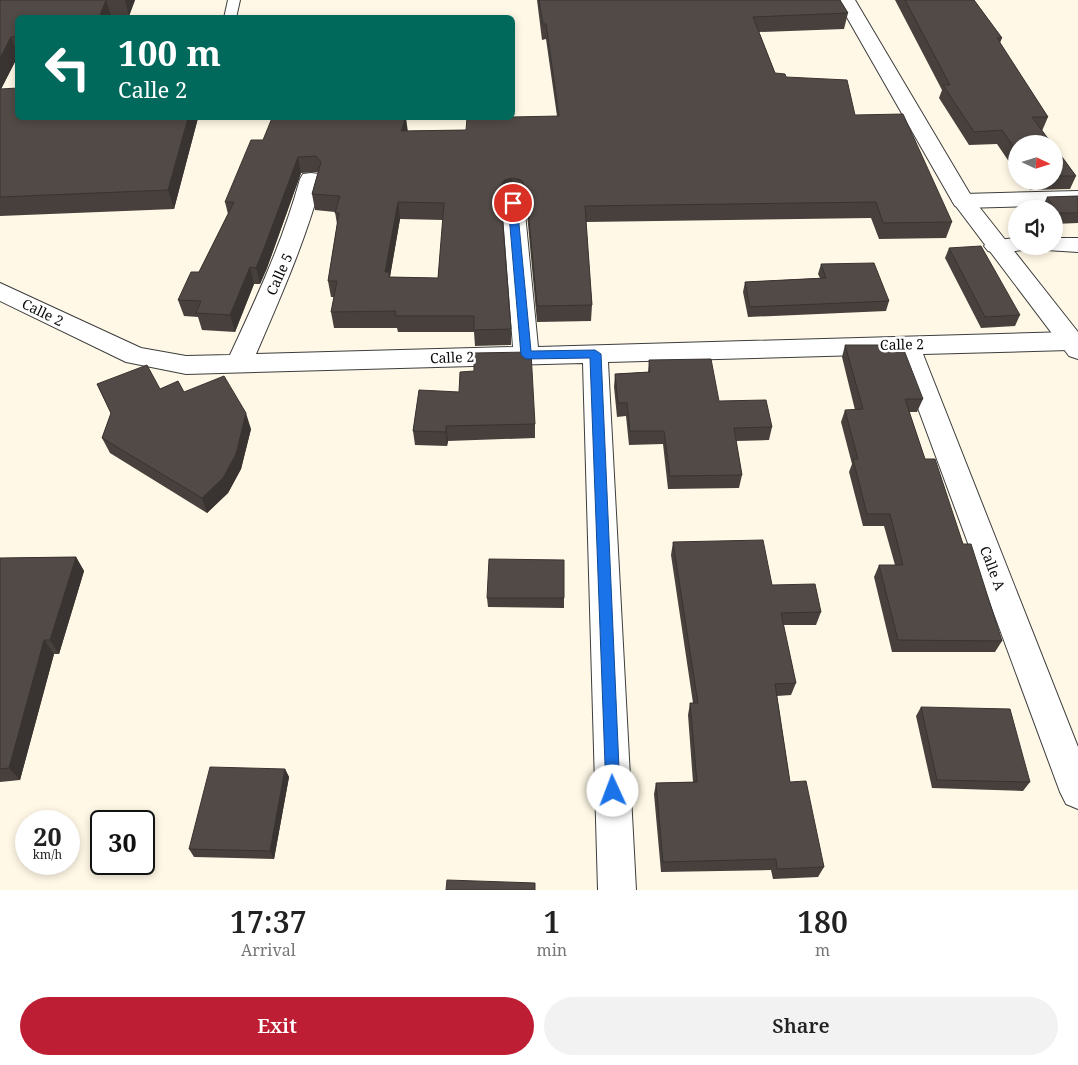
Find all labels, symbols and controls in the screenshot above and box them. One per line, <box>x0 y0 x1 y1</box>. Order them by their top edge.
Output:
text: 100 m <box>118 29 221 76</box>
icon: left <box>35 35 100 100</box>
text: Calle 2 <box>118 74 187 104</box>
north arrow <box>1008 135 1062 190</box>
map controls <box>1008 135 1063 255</box>
pin <box>492 182 534 224</box>
icon: arrive <box>499 189 527 217</box>
button: sound <box>1008 200 1063 255</box>
street label: Calle 5 <box>261 250 297 298</box>
street label: Calle 2 <box>19 294 67 330</box>
street label: Calle 2 <box>880 334 924 354</box>
street label: Calle 2 <box>430 347 474 367</box>
street label: Calle A <box>976 543 1010 593</box>
position arrow <box>586 764 638 816</box>
speed limit sign: 30 <box>90 810 155 875</box>
text: 20 <box>33 819 62 853</box>
text: km/h <box>33 846 62 863</box>
text: 17:37 <box>230 901 307 942</box>
text: 1 <box>543 901 560 942</box>
text: 180 <box>797 901 848 942</box>
text: Arrival <box>241 939 296 961</box>
text: min <box>537 939 567 961</box>
text: m <box>815 939 830 961</box>
button: Exit <box>20 997 534 1055</box>
button: Share <box>544 997 1058 1055</box>

